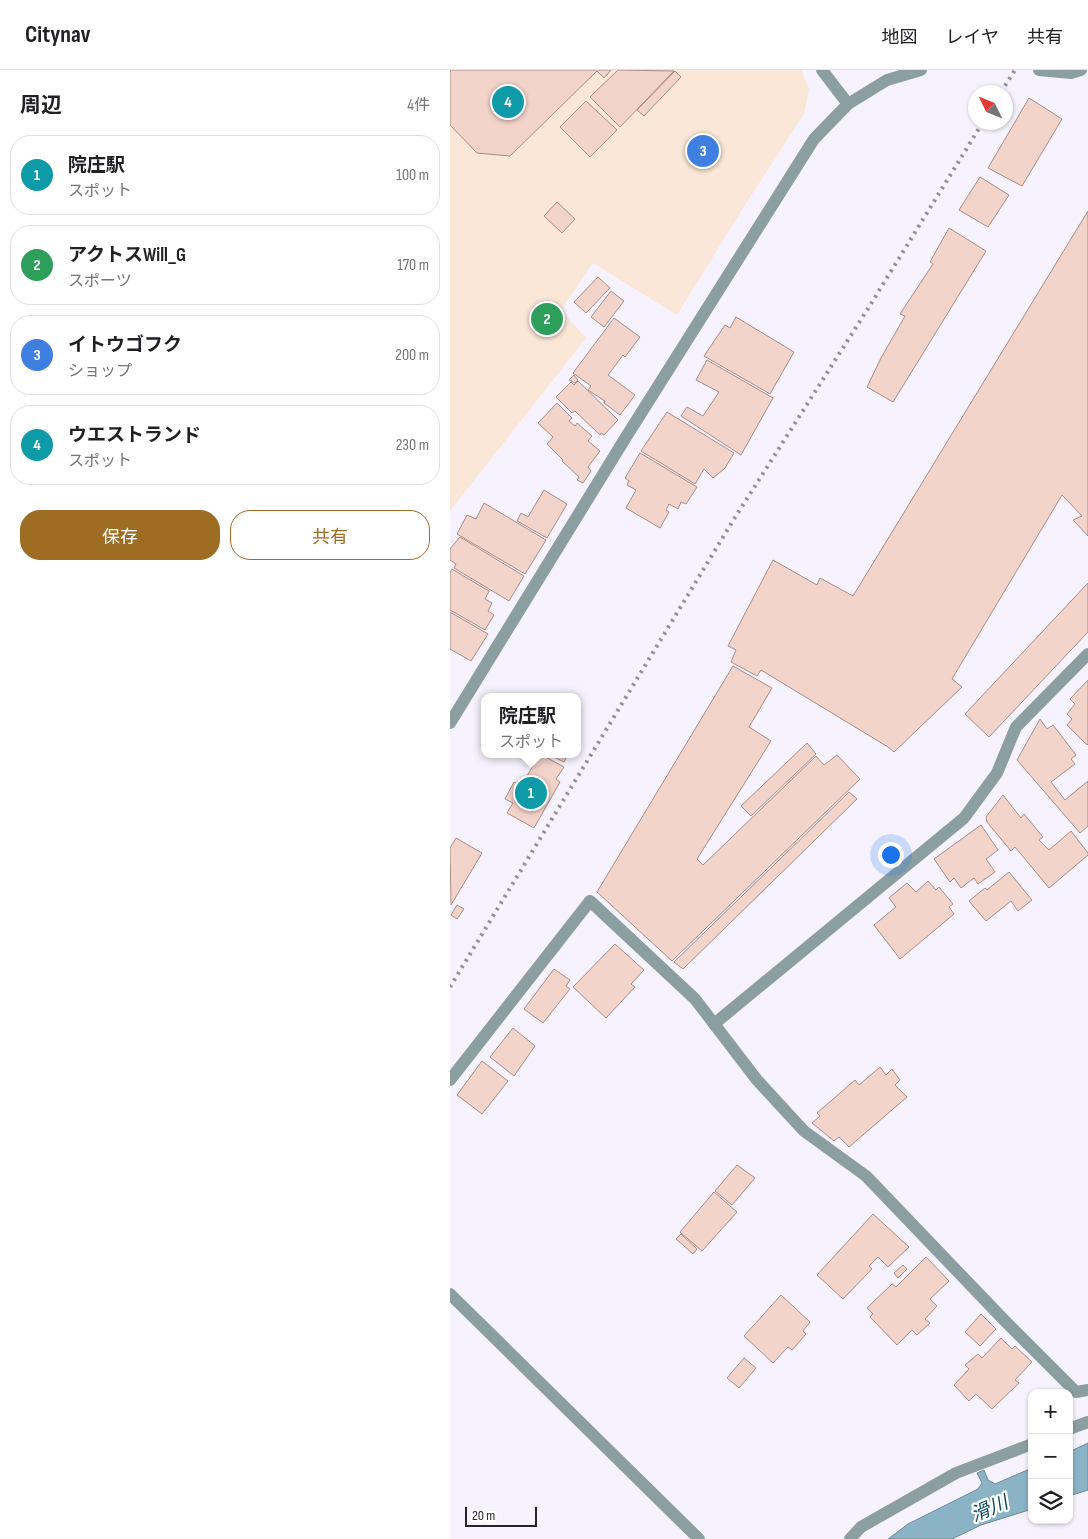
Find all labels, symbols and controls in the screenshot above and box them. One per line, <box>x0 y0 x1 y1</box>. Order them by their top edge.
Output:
text: Citynav <box>25 20 91 49</box>
text: 地図 <box>882 27 918 48</box>
text: レイヤ <box>946 27 999 48</box>
text: 共有 <box>1027 27 1063 48</box>
pin: 4 <box>492 83 524 121</box>
north arrow <box>968 85 1013 130</box>
text: 周辺 <box>20 93 62 118</box>
text: 4件 <box>407 96 430 115</box>
pin: 3 <box>687 132 719 170</box>
text: 院庄駅 <box>68 154 125 177</box>
text: 1 <box>34 166 40 185</box>
text: 100 m <box>396 166 429 185</box>
text: スポット <box>68 182 132 201</box>
text: アクトスWill_G <box>68 244 186 267</box>
text: 2 <box>33 256 41 275</box>
text: 170 m <box>397 256 429 275</box>
text: スポーツ <box>68 272 132 291</box>
pin: 2 <box>531 300 563 338</box>
text: イトウゴフク <box>68 334 182 357</box>
text: 3 <box>33 346 41 365</box>
text: 200 m <box>395 346 429 365</box>
text: ショップ <box>68 362 132 381</box>
text: ウエストランド <box>68 424 201 447</box>
text: 4 <box>33 436 41 455</box>
text: 230 m <box>396 436 429 455</box>
text: スポット <box>68 452 132 471</box>
button: 保存 <box>20 510 220 560</box>
button: 共有 <box>230 510 430 560</box>
popup <box>481 693 581 758</box>
text: 院庄駅 <box>499 705 556 728</box>
text: スポット <box>499 733 563 752</box>
pin: 1 <box>515 774 547 812</box>
your location <box>878 842 904 868</box>
map controls <box>1028 1389 1073 1524</box>
button: + <box>1028 1389 1073 1434</box>
button: − <box>1028 1434 1073 1479</box>
button: layers <box>1028 1479 1073 1524</box>
water label: 滑川 <box>968 1491 1013 1527</box>
scale bar <box>465 1504 538 1527</box>
text: 20 m <box>472 1507 495 1524</box>

